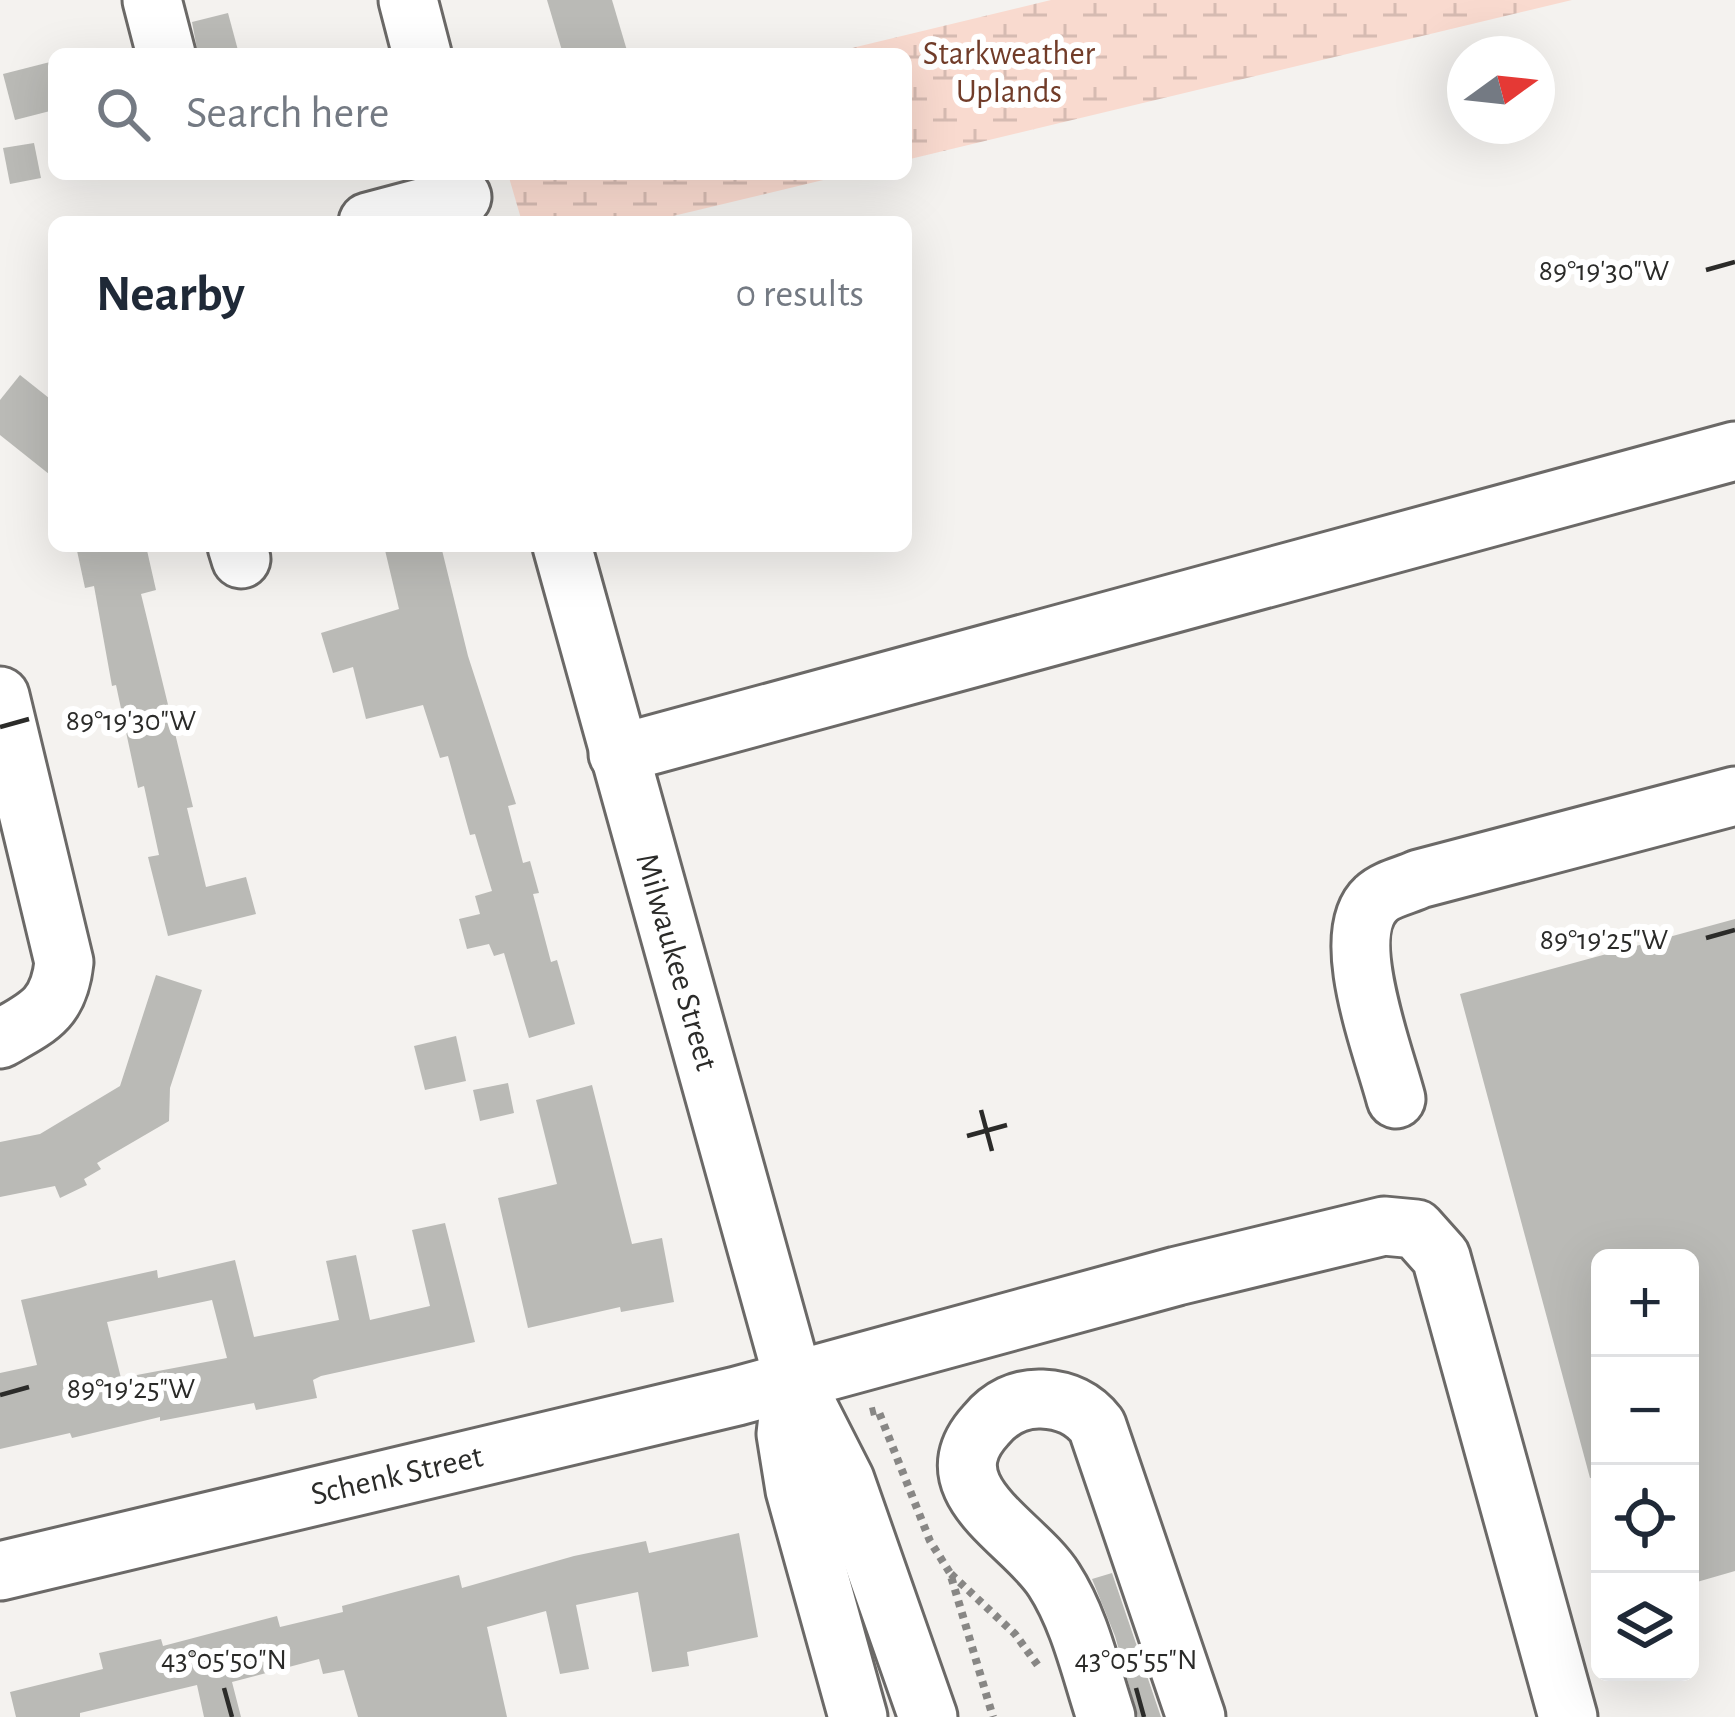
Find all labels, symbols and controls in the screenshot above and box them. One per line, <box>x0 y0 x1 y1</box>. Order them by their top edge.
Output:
north arrow <box>1447 36 1555 144</box>
park label: Starkweather Uplands <box>923 38 1096 109</box>
search box <box>48 48 912 180</box>
icon: search <box>90 81 156 147</box>
text: Search here <box>186 91 389 136</box>
text: 89°19'30"W <box>1539 256 1669 286</box>
text: Nearby <box>96 269 245 320</box>
text: 0 results <box>736 275 864 314</box>
text: 89°19'30"W <box>66 706 196 736</box>
street label: Milwaukee Street <box>629 850 723 1075</box>
text: 89°19'25"W <box>1540 925 1668 955</box>
map controls <box>1591 1249 1699 1681</box>
button: + <box>1591 1249 1699 1357</box>
button: − <box>1591 1357 1699 1465</box>
text: 89°19'25"W <box>67 1374 195 1404</box>
street label: Schenk Street <box>308 1440 487 1512</box>
button: locate <box>1591 1465 1699 1573</box>
button: layers <box>1591 1573 1699 1681</box>
text: 43°05'50"N <box>161 1645 287 1675</box>
text: 43°05'55"N <box>1075 1645 1197 1675</box>

